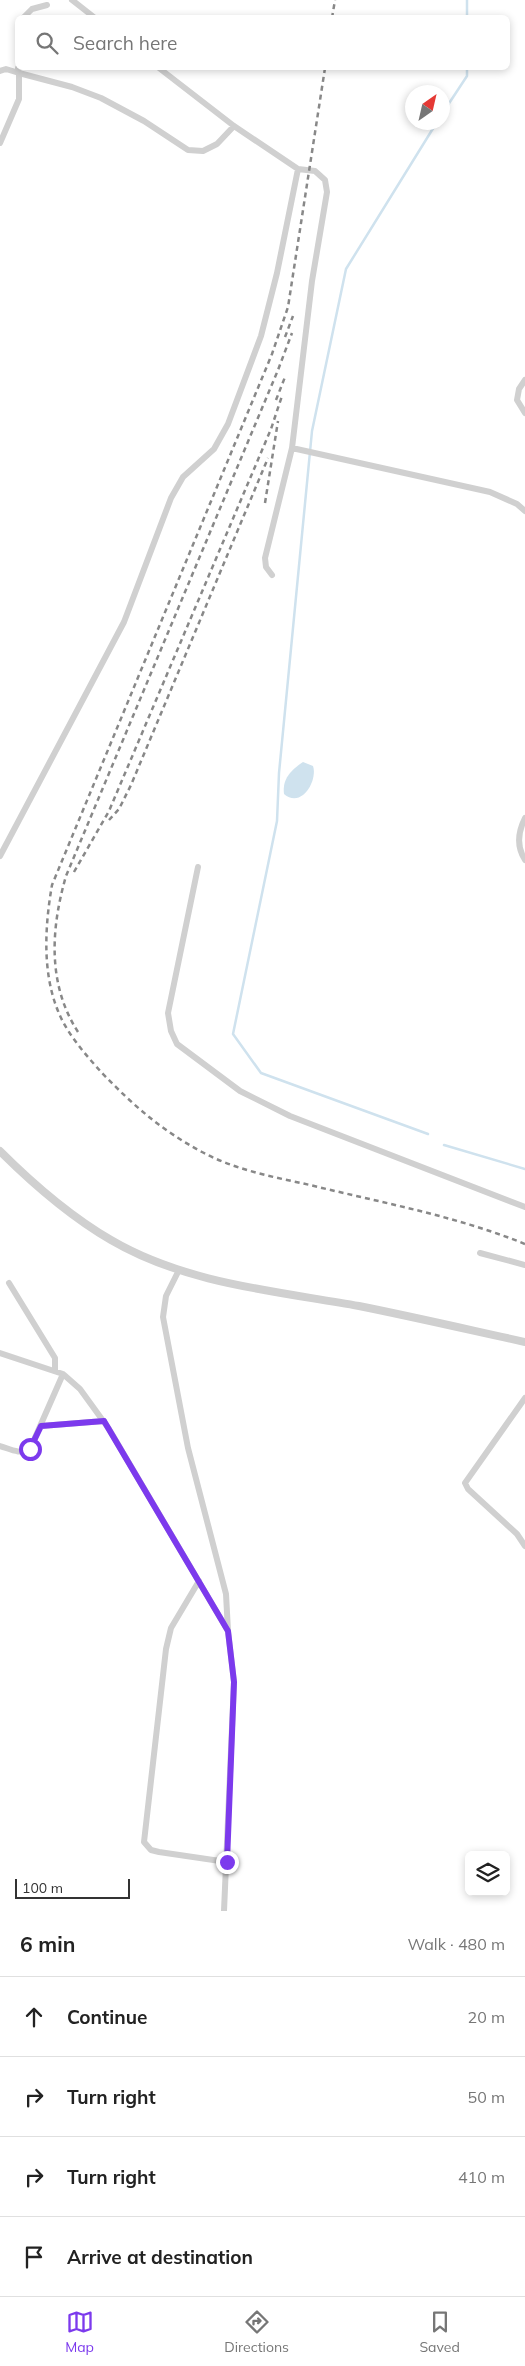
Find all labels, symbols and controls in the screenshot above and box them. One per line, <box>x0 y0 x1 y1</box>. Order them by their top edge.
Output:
search box <box>15 15 510 70</box>
icon: search <box>33 29 61 57</box>
text: Search here <box>73 31 177 55</box>
north arrow <box>405 85 450 130</box>
route start <box>19 1438 42 1461</box>
route end <box>216 1851 239 1874</box>
map controls <box>465 1851 510 1896</box>
button: layers <box>465 1851 510 1896</box>
scale bar <box>15 1876 130 1899</box>
text: 100 m <box>22 1879 63 1897</box>
text: 6 min <box>20 1931 75 1957</box>
text: Walk · 480 m <box>407 1934 505 1954</box>
icon: ahead <box>20 2003 48 2031</box>
text: Continue <box>67 2005 147 2029</box>
text: 20 m <box>468 2007 505 2027</box>
icon: right <box>20 2083 48 2111</box>
text: Turn right <box>67 2085 156 2109</box>
text: 50 m <box>468 2087 505 2107</box>
icon: right <box>20 2163 48 2191</box>
text: Turn right <box>67 2165 156 2189</box>
text: 410 m <box>458 2167 505 2187</box>
icon: arrive <box>20 2243 48 2271</box>
text: Arrive at destination <box>67 2245 253 2269</box>
tab: Map <box>65 2308 94 2356</box>
tab: Directions <box>224 2308 289 2356</box>
tab: Saved <box>419 2308 460 2356</box>

